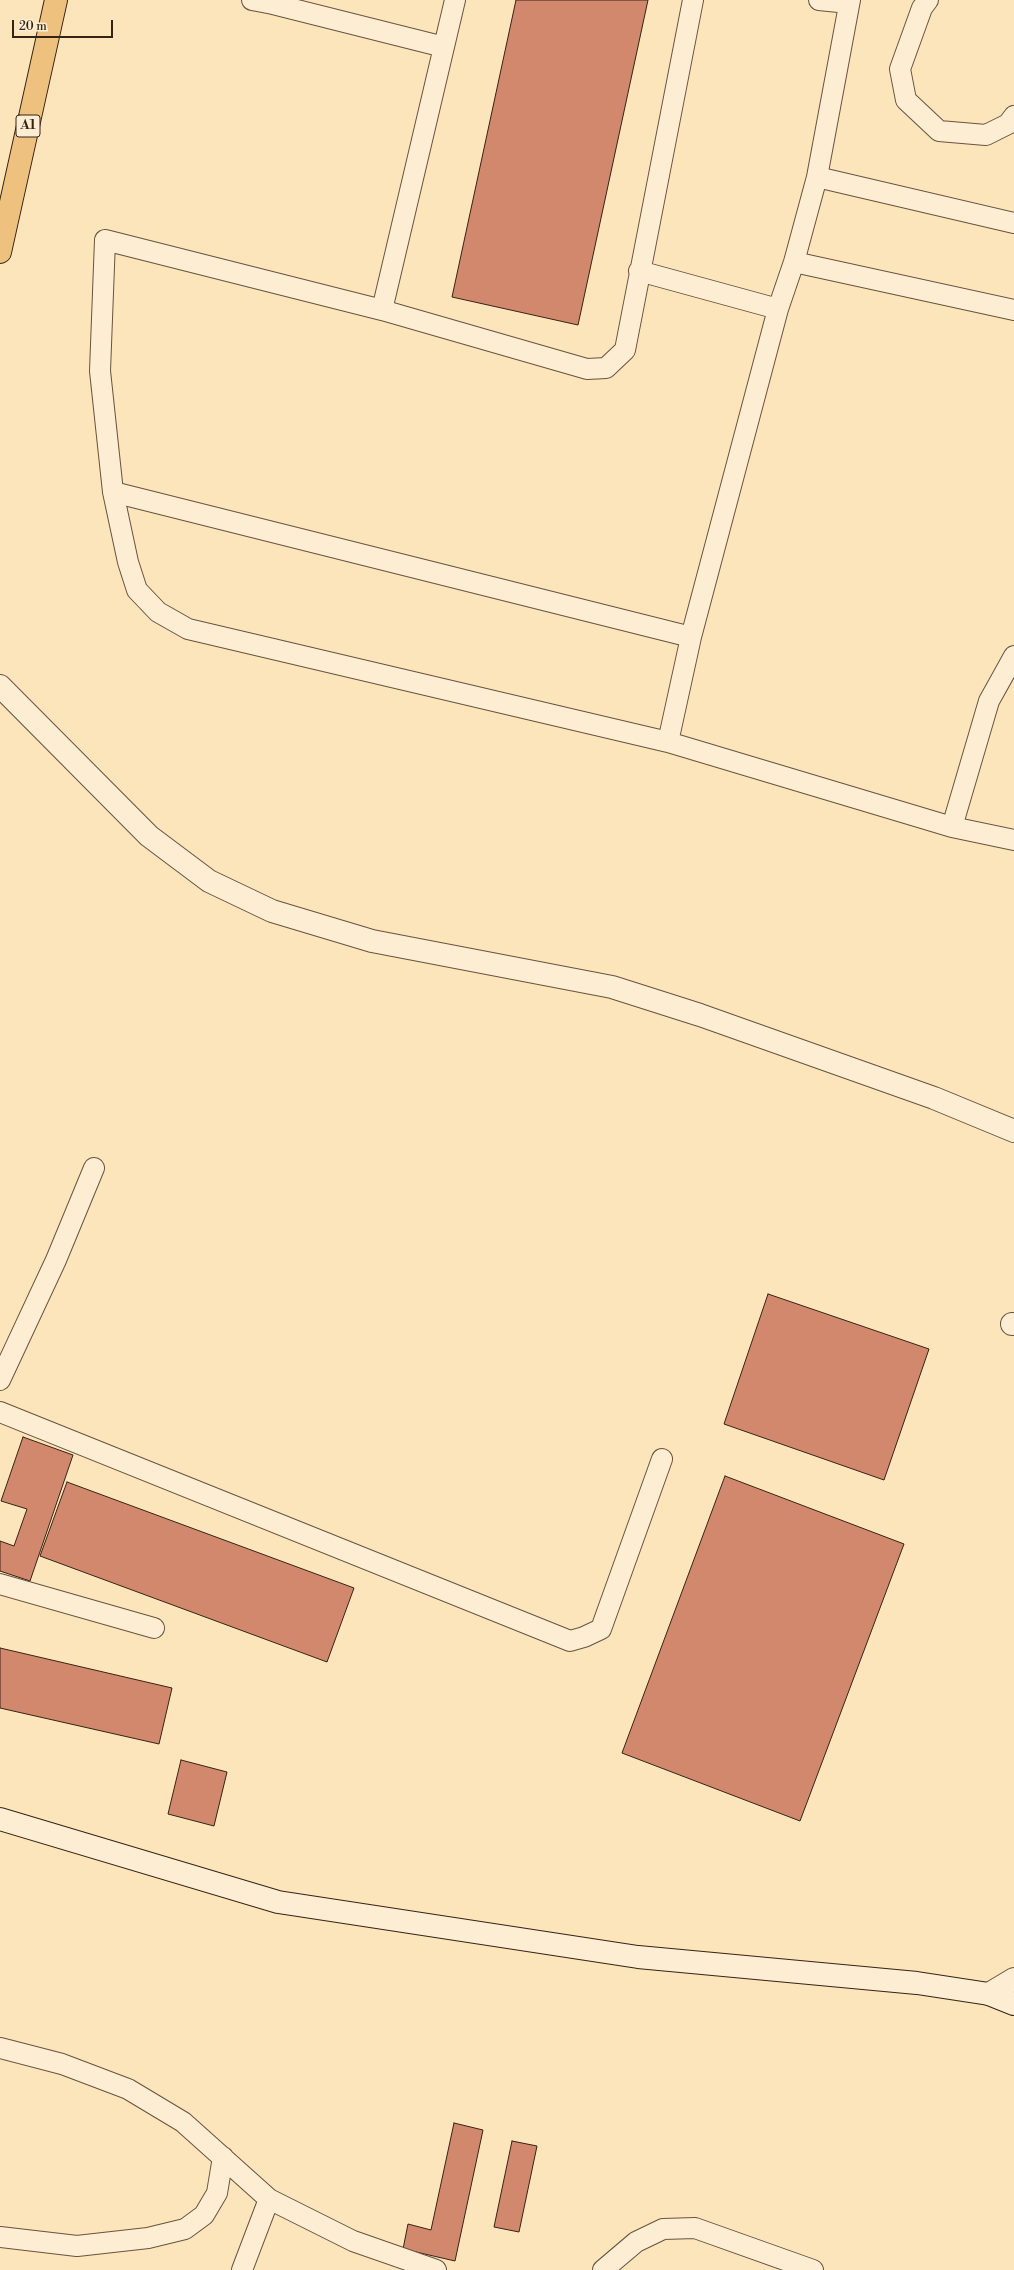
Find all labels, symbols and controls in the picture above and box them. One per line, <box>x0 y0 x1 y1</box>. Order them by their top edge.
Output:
scale bar <box>14 12 115 38</box>
text: 20 m <box>19 19 47 34</box>
road number: A1 <box>16 115 40 137</box>

